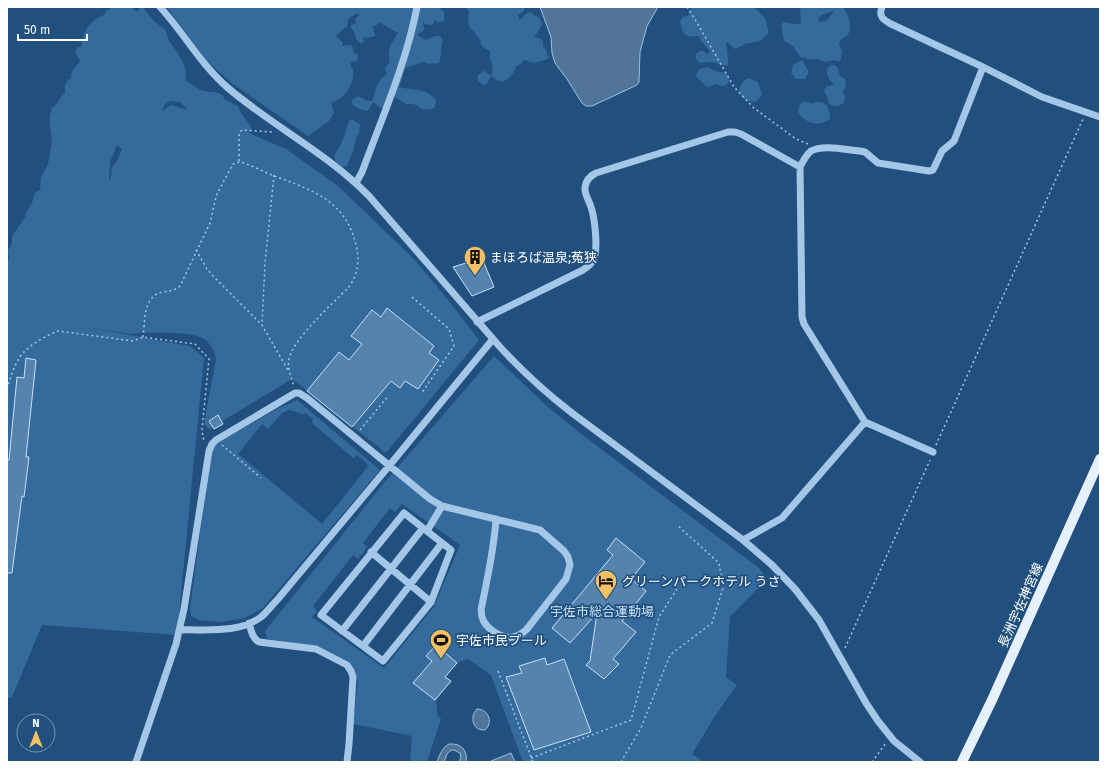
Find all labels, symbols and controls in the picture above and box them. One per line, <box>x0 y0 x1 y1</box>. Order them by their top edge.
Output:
scale bar <box>18 16 87 42</box>
text: 50 m <box>24 23 50 37</box>
building icon: まほろば温泉;菟狭 <box>462 244 488 277</box>
place label: まほろば温泉;菟狭 <box>490 250 597 265</box>
street label: 長洲宇佐神宮線 <box>995 561 1046 650</box>
hotel icon: グリーンパークホテル うさ <box>593 568 619 601</box>
place label: グリーンパークホテル うさ <box>622 574 781 589</box>
park label: 宇佐市総合運動場 <box>550 604 654 619</box>
sports icon: 宇佐市民プール <box>428 627 454 660</box>
place label: 宇佐市民プール <box>456 633 547 648</box>
north arrow <box>16 713 56 753</box>
text: N <box>32 717 40 730</box>

